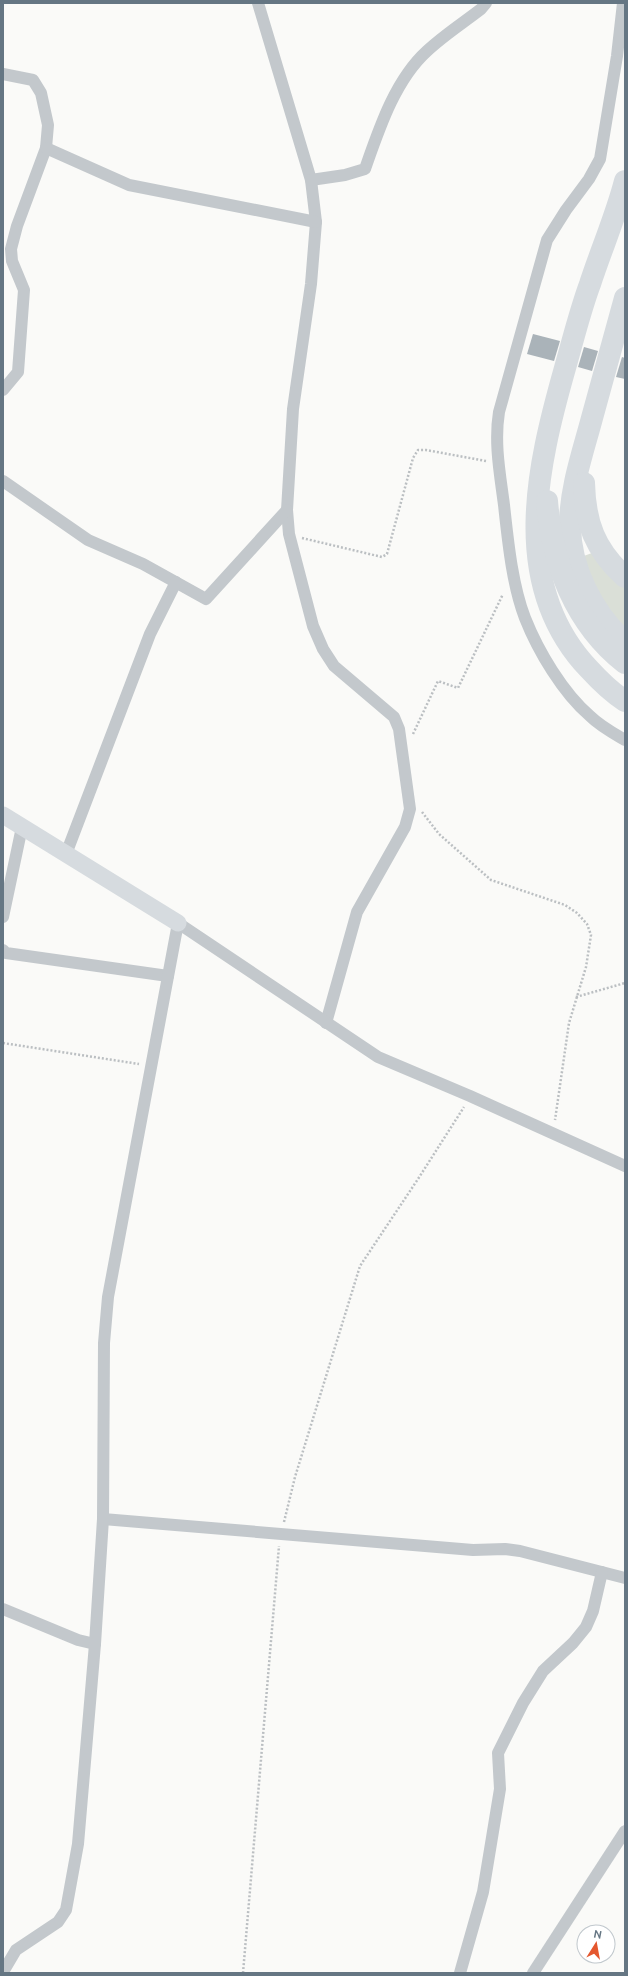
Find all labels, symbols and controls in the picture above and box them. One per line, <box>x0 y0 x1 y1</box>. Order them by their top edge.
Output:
north arrow <box>576 1924 616 1964</box>
text: N <box>593 1928 603 1941</box>

